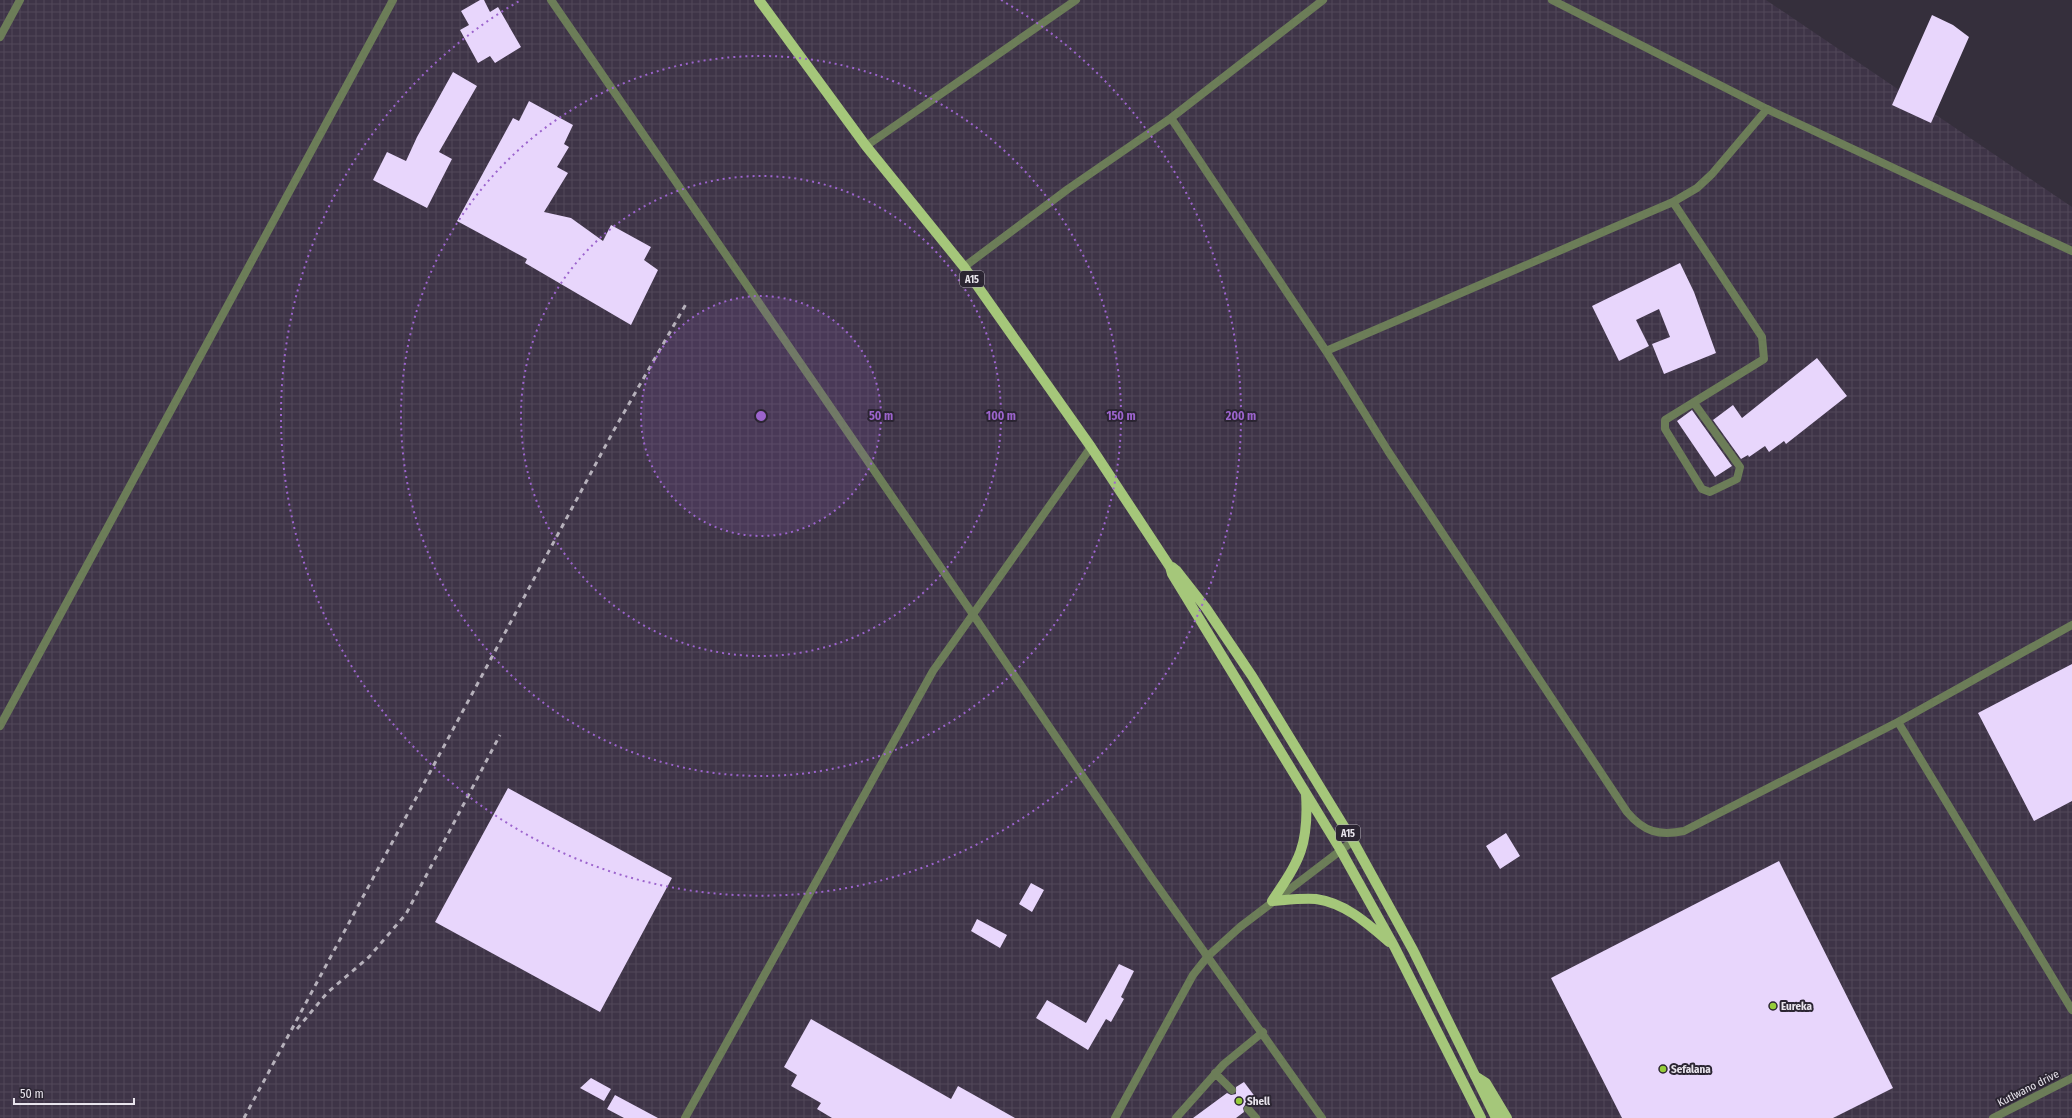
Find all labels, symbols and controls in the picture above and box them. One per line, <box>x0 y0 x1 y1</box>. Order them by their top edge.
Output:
road number: A15 <box>960 271 984 287</box>
centre of rings <box>754 409 768 423</box>
text: 50 m <box>869 409 893 423</box>
text: 100 m <box>986 409 1016 423</box>
text: 150 m <box>1106 409 1136 423</box>
text: 200 m <box>1225 409 1256 423</box>
road number: A15 <box>1336 825 1360 841</box>
place label: Eureka <box>1781 1000 1812 1013</box>
marker: Eureka <box>1768 1001 1778 1011</box>
place label: Sefalana <box>1671 1063 1711 1076</box>
marker: Sefalana <box>1658 1064 1668 1074</box>
street label: Kutlwano drive <box>1995 1067 2061 1110</box>
scale bar <box>14 1080 134 1106</box>
text: 50 m <box>20 1087 44 1101</box>
place label: Shell <box>1247 1095 1271 1108</box>
marker: Shell <box>1234 1096 1244 1106</box>

